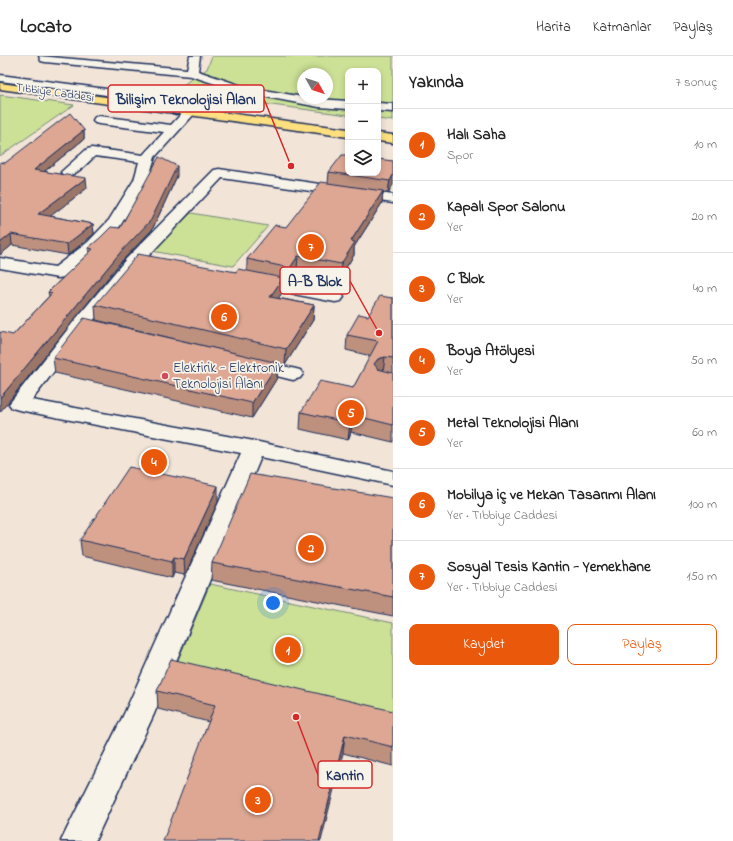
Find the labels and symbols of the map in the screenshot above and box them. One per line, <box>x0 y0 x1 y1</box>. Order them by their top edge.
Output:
north arrow <box>297 68 333 104</box>
street label: Tıbbiye Caddesi <box>15 79 95 108</box>
callout: Bilişim Teknolojisi Alanı <box>108 85 264 112</box>
text: Bilişim Teknolojisi Alanı <box>115 89 256 111</box>
pin: 7 <box>298 232 324 262</box>
callout: A-B Blok <box>280 267 350 294</box>
text: A-B Blok <box>288 271 343 293</box>
pin: 6 <box>211 302 237 332</box>
place label: Elektirik - Elektronik Teknolojisi Alanı <box>173 358 285 395</box>
marker: Elektirik - Elektronik Teknolojisi Alanı <box>160 371 170 381</box>
pin: 5 <box>338 398 364 428</box>
pin: 4 <box>141 447 167 477</box>
pin: 2 <box>298 533 324 563</box>
your location <box>263 593 283 613</box>
pin: 1 <box>275 635 301 665</box>
callout: Kantin <box>318 761 372 788</box>
text: Kantin <box>326 765 365 787</box>
pin: 3 <box>245 785 271 815</box>

